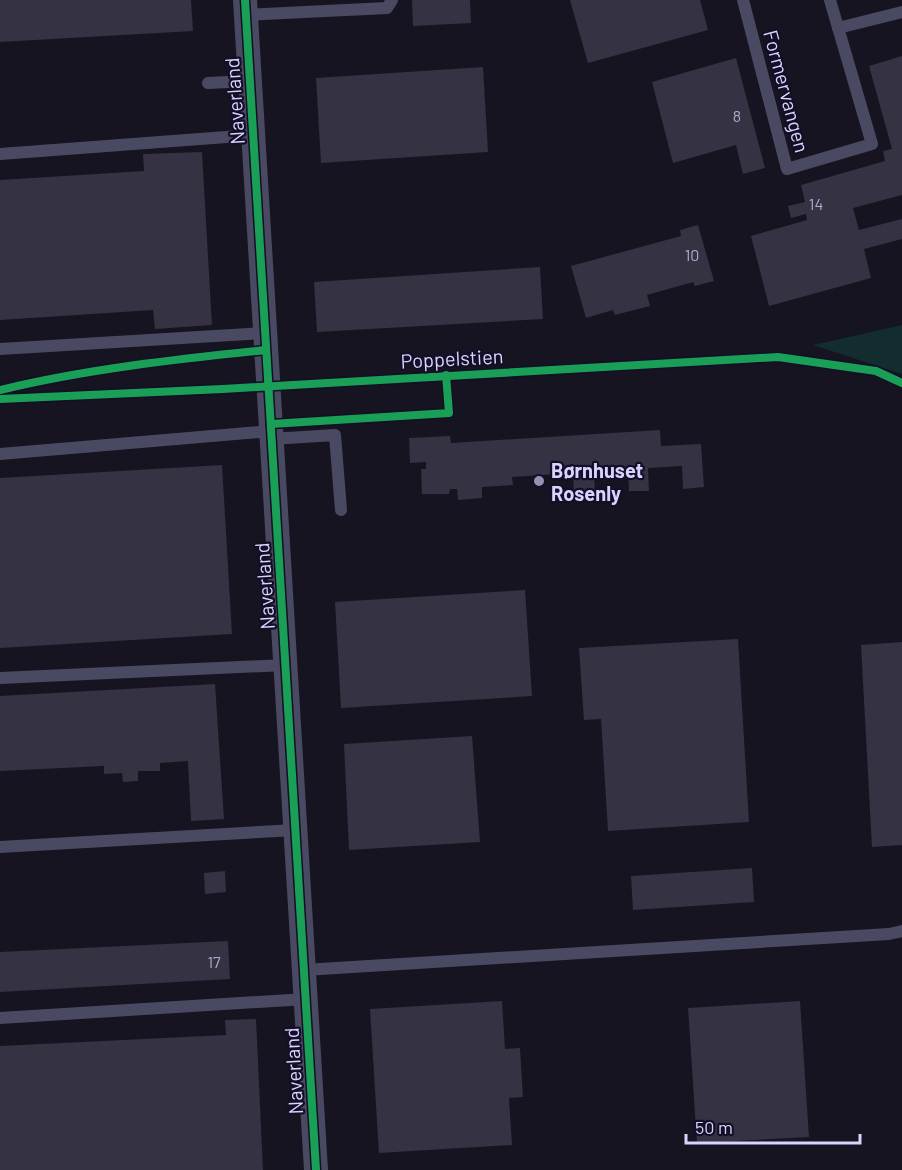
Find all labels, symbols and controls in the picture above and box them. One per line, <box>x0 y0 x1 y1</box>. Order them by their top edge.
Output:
street label: Formervangen <box>759 27 815 155</box>
street label: Naverland <box>219 57 249 145</box>
house number: 8 <box>733 106 741 125</box>
house number: 14 <box>809 194 823 213</box>
house number: 10 <box>685 245 699 264</box>
street label: Poppelstien <box>400 343 504 373</box>
place label: Børnhuset Rosenly <box>551 458 643 505</box>
marker: Børnhuset Rosenly <box>532 474 546 488</box>
street label: Naverland <box>249 542 279 630</box>
house number: 17 <box>207 952 221 971</box>
street label: Naverland <box>279 1027 307 1115</box>
scale bar <box>686 1107 860 1145</box>
text: 50 m <box>695 1116 733 1138</box>

